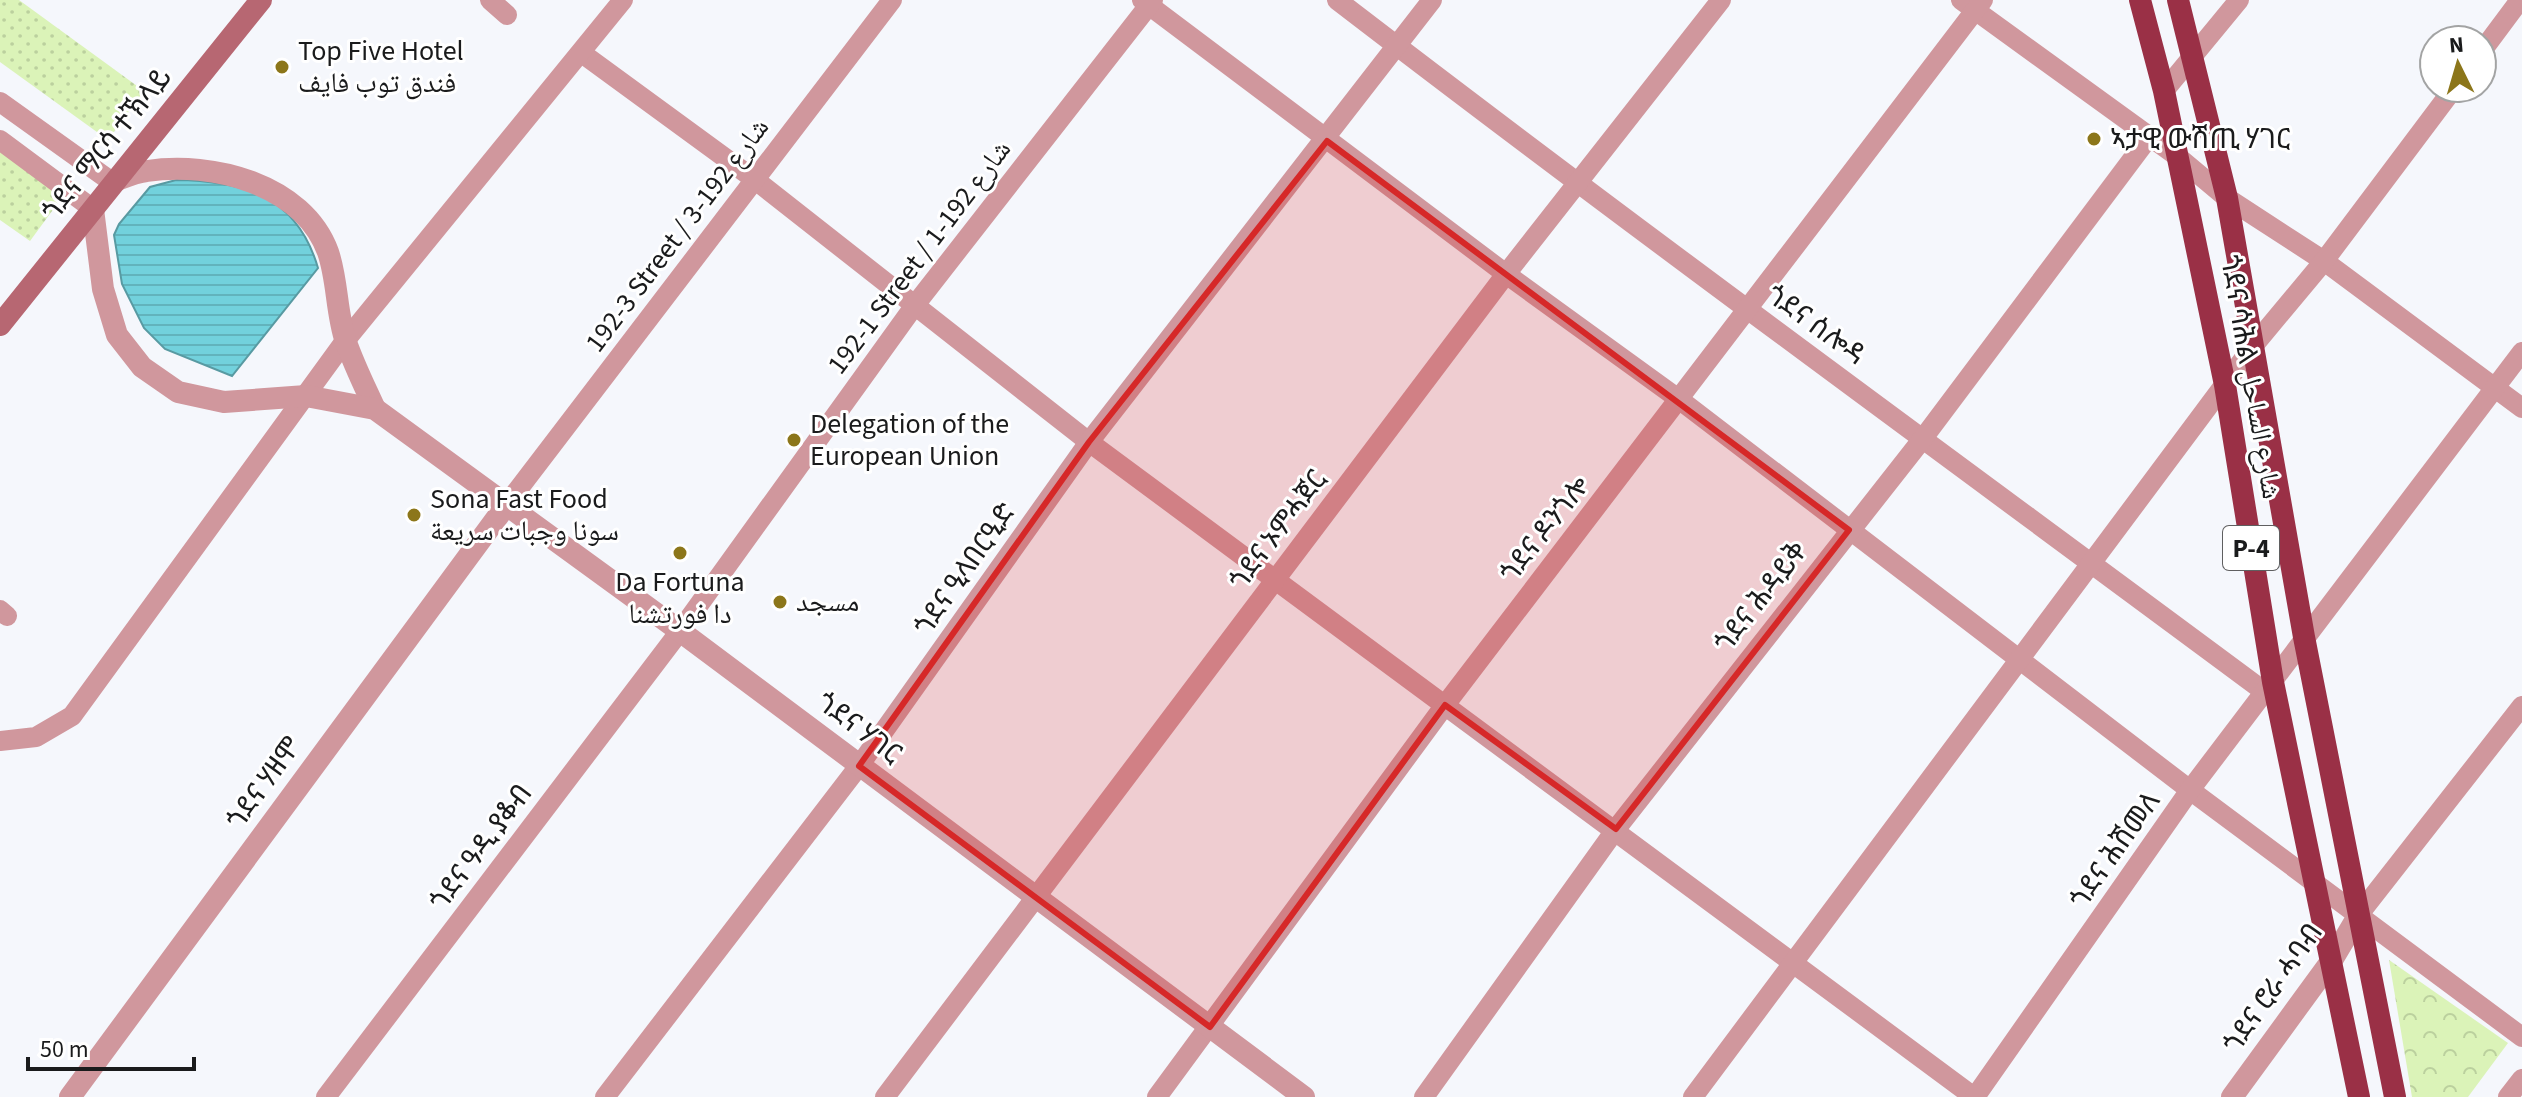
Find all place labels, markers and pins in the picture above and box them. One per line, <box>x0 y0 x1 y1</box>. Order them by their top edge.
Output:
place label: Top Five Hotel فندق توب فايف <box>298 31 464 103</box>
marker: Top Five Hotel فندق توب فايف <box>273 58 291 76</box>
place label: ኣታዊ ውሽጢ ሃገር <box>2110 119 2290 159</box>
marker: ኣታዊ ውሽጢ ሃገር <box>2085 130 2103 148</box>
place label: Delegation of the European Union <box>810 404 1009 476</box>
marker: Delegation of the European Union <box>785 431 803 449</box>
place label: Sona Fast Food سونا وجبات سريعة <box>430 479 619 551</box>
marker: Sona Fast Food سونا وجبات سريعة <box>405 506 423 524</box>
marker: Da Fortuna دا فورتشنا <box>671 544 689 562</box>
place label: Da Fortuna دا فورتشنا <box>615 562 745 634</box>
place label: مسجد <box>796 582 859 622</box>
marker: مسجد <box>771 593 789 611</box>

